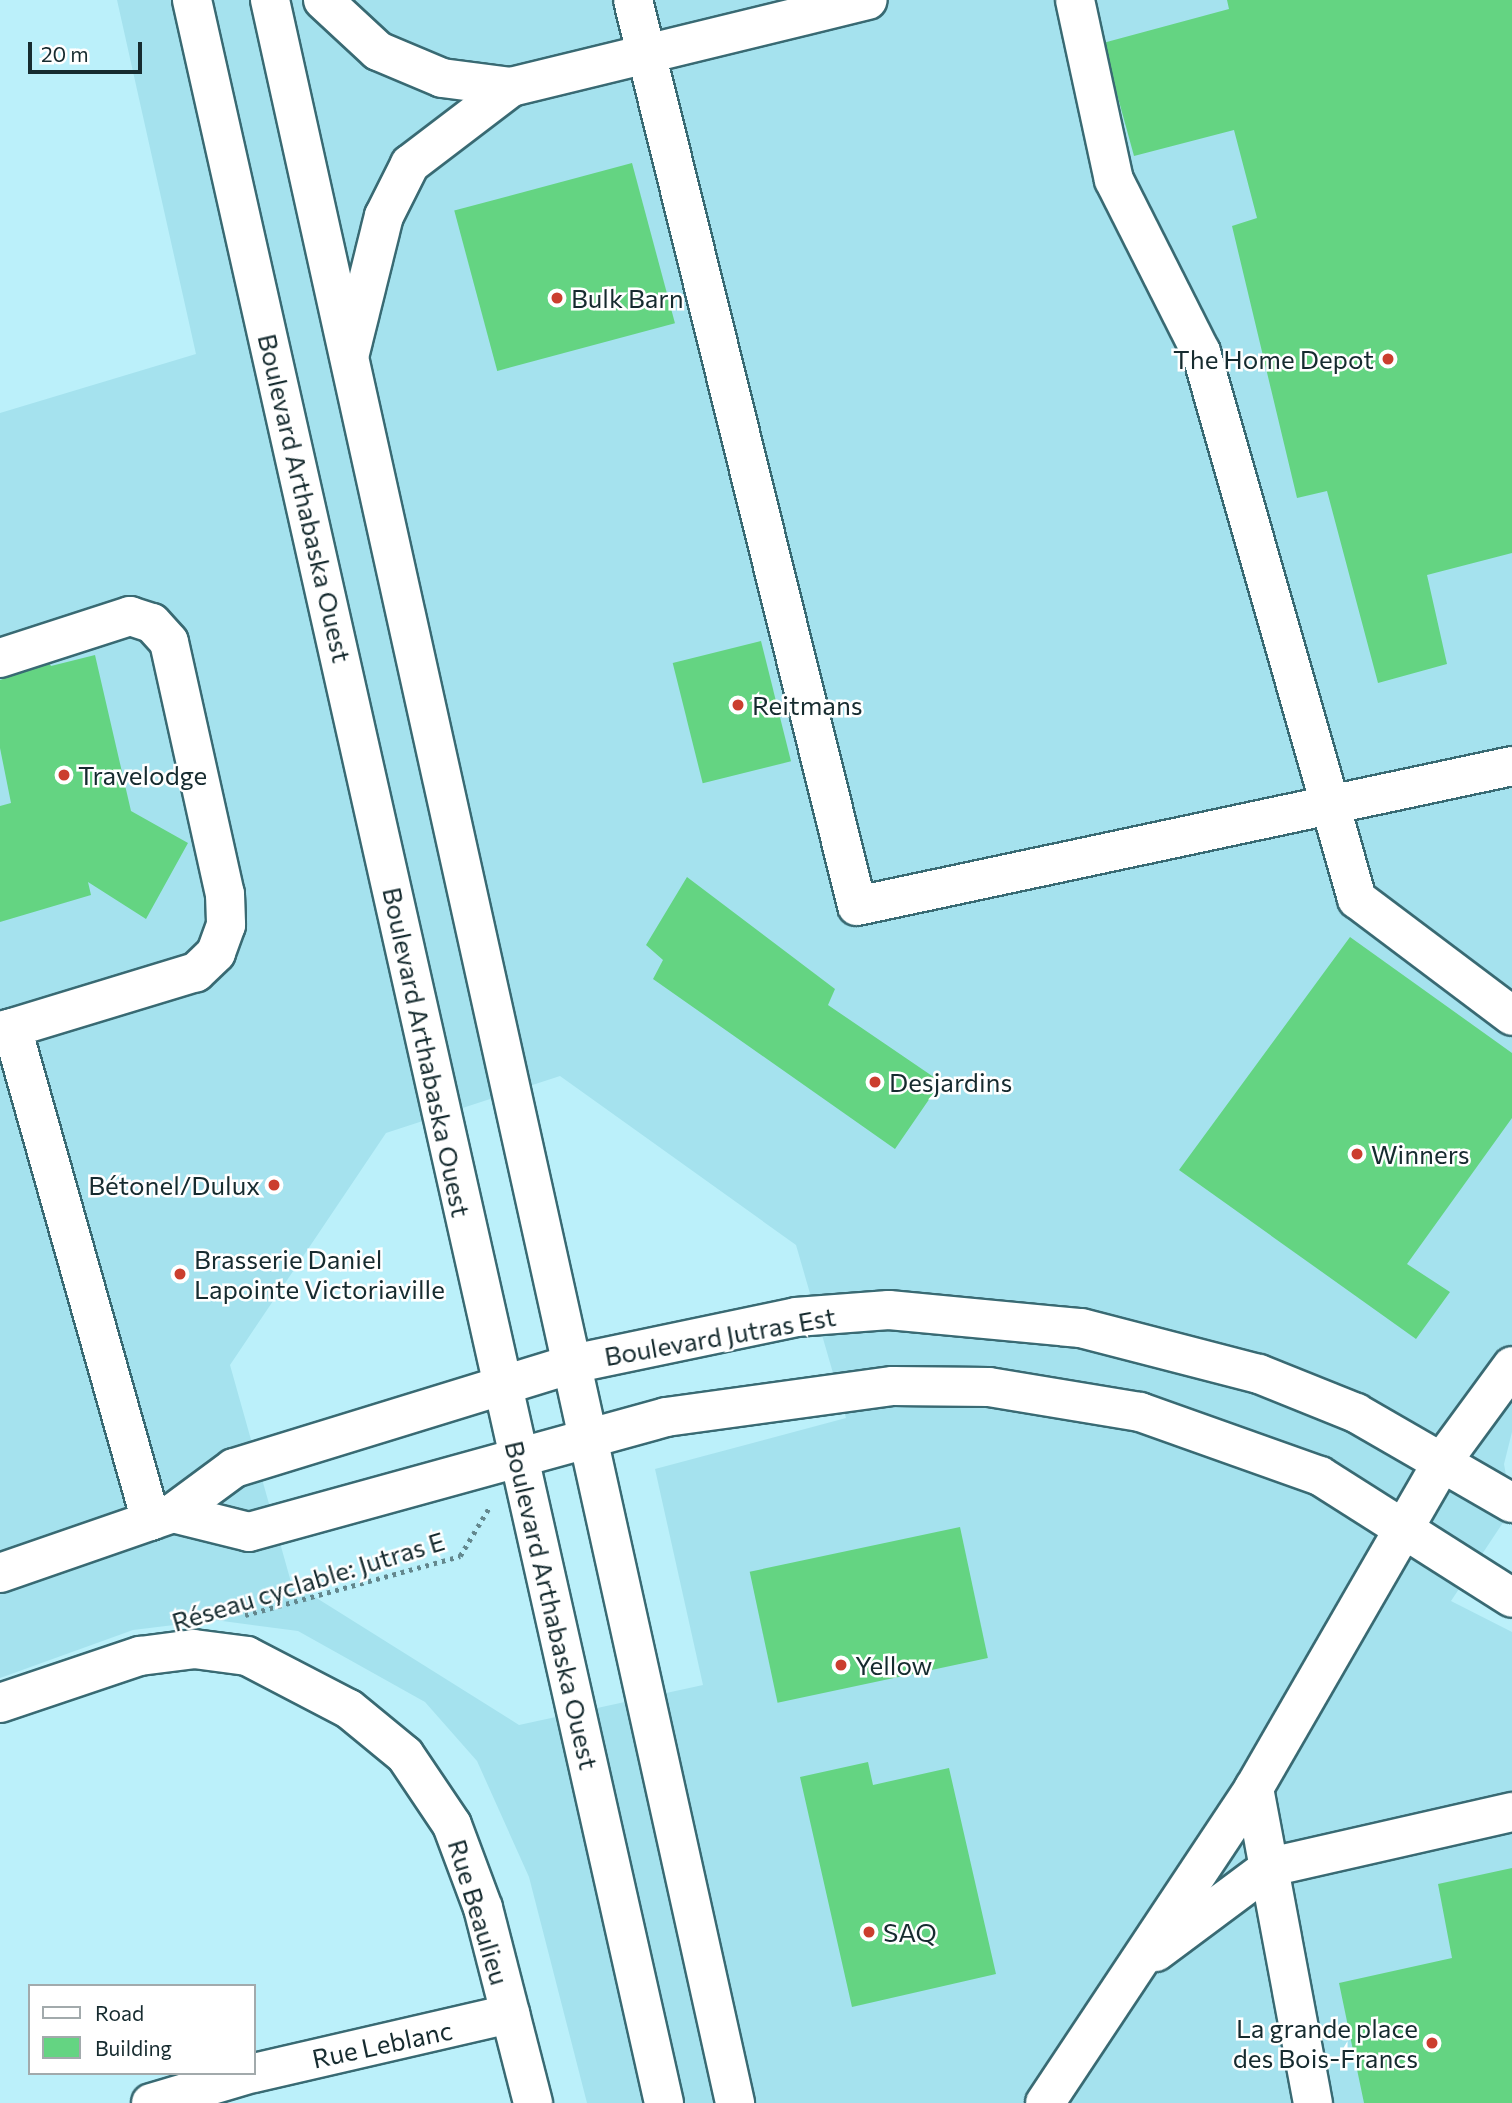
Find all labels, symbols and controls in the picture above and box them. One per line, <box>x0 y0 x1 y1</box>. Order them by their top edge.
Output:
scale bar <box>32 28 145 72</box>
text: 20 m <box>41 41 89 66</box>
place label: Bulk Barn <box>571 282 684 314</box>
marker: Bulk Barn <box>549 290 565 306</box>
street label: Boulevard Arthabaska Ouest <box>252 331 358 665</box>
place label: The Home Depot <box>1173 343 1374 375</box>
marker: The Home Depot <box>1380 351 1396 367</box>
place label: Reitmans <box>752 689 863 721</box>
marker: Reitmans <box>730 697 746 713</box>
place label: Travelodge <box>78 759 207 791</box>
marker: Travelodge <box>56 767 72 783</box>
street label: Boulevard Arthabaska Ouest <box>377 884 477 1220</box>
place label: Desjardins <box>889 1066 1012 1098</box>
marker: Desjardins <box>867 1074 883 1090</box>
place label: Winners <box>1371 1138 1469 1170</box>
marker: Winners <box>1349 1146 1365 1162</box>
place label: Bétonel/Dulux <box>88 1169 260 1201</box>
marker: Bétonel/Dulux <box>266 1177 282 1193</box>
place label: Brasserie Daniel Lapointe Victoriaville <box>194 1243 445 1304</box>
marker: Brasserie Daniel Lapointe Victoriaville <box>172 1266 188 1282</box>
street label: Boulevard Jutras Est <box>602 1300 838 1372</box>
street label: Boulevard Arthabaska Ouest <box>499 1438 605 1772</box>
street label: Réseau cyclable: Jutras E <box>168 1525 448 1637</box>
place label: Yellow <box>855 1649 932 1681</box>
marker: Yellow <box>833 1657 849 1673</box>
street label: Rue Beaulieu <box>442 1835 516 1989</box>
place label: SAQ <box>883 1916 937 1948</box>
marker: SAQ <box>861 1924 877 1940</box>
legend <box>28 1984 256 2075</box>
text: Road <box>95 2000 144 2025</box>
place label: La grande place des Bois-Francs <box>1233 2012 1418 2074</box>
street label: Rue Leblanc <box>309 2014 455 2074</box>
text: Building <box>95 2035 172 2060</box>
marker: La grande place des Bois-Francs <box>1424 2035 1440 2051</box>

